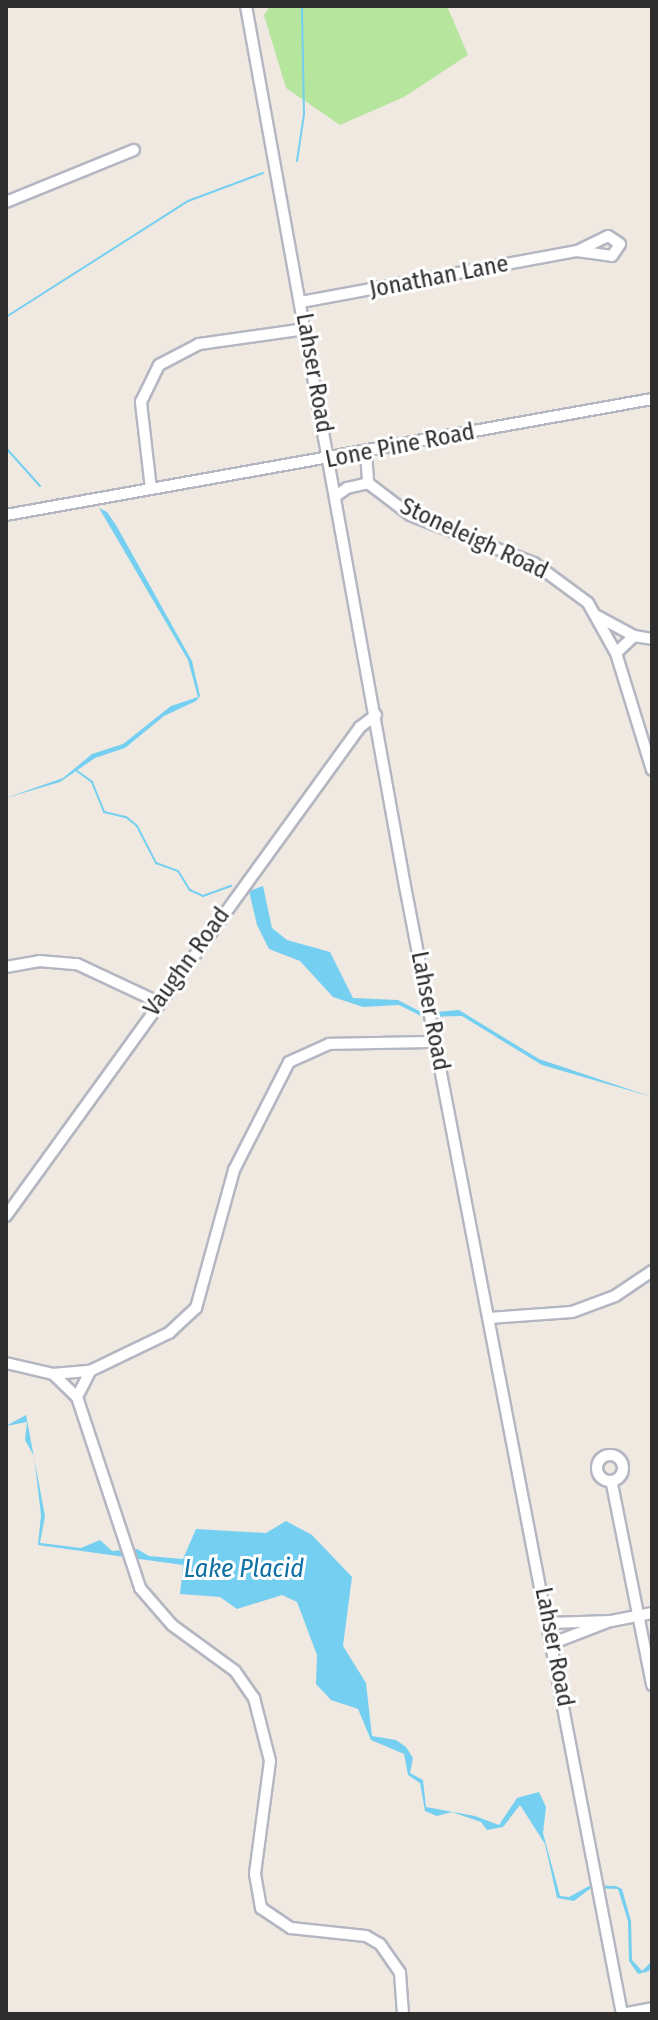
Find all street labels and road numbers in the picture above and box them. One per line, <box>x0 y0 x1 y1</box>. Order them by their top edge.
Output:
street label: Jonathan Lane <box>367 249 511 305</box>
street label: Lahser Road <box>289 311 339 435</box>
street label: Lone Pine Road <box>323 417 477 475</box>
street label: Stoneleigh Road <box>395 492 553 586</box>
street label: Vaughn Road <box>138 902 236 1022</box>
street label: Lahser Road <box>404 949 456 1073</box>
street label: Lahser Road <box>528 1585 580 1709</box>

